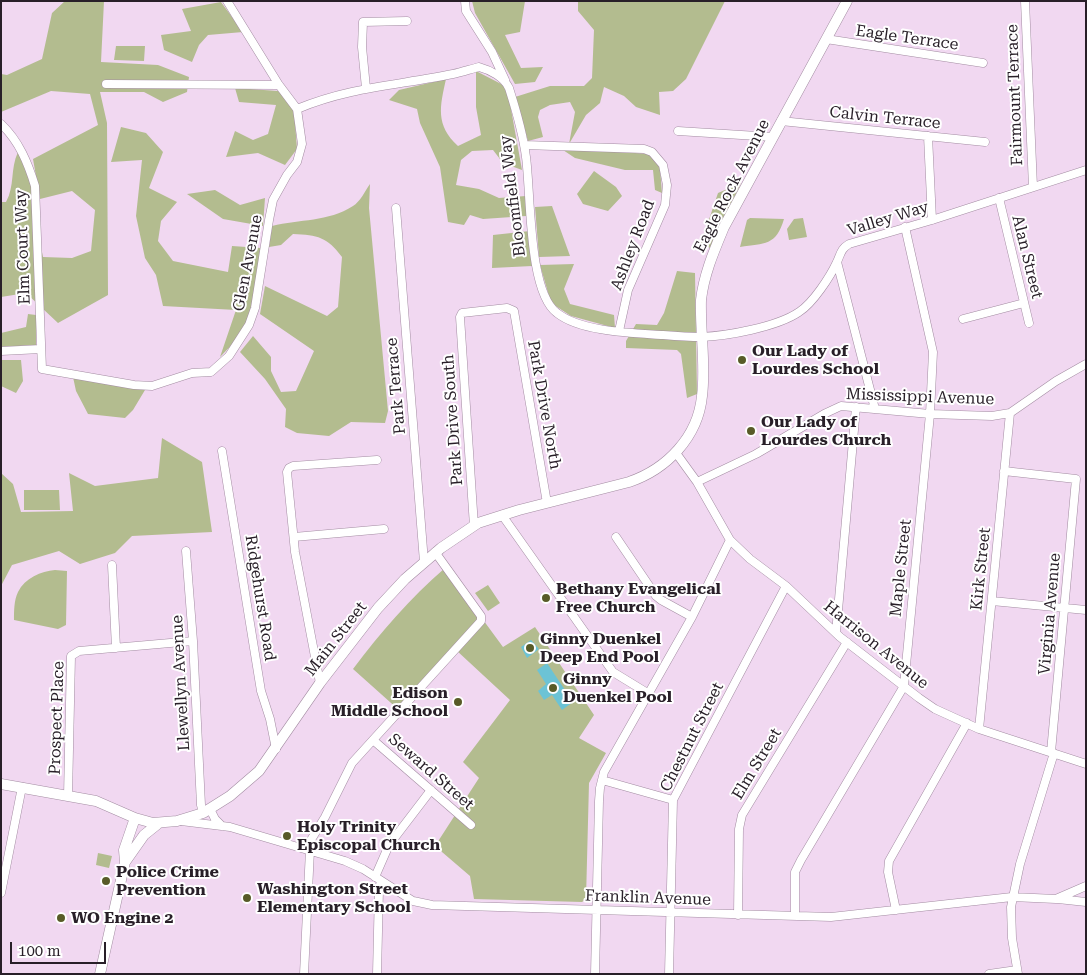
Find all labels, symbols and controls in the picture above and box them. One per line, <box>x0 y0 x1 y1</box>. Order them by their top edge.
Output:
street label: Eagle Terrace <box>854 21 960 55</box>
street label: Fairmount Terrace <box>1003 24 1027 166</box>
street label: Calvin Terrace <box>829 103 941 133</box>
street label: Eagle Rock Avenue <box>690 116 774 256</box>
street label: Bloomfield Way <box>496 134 530 258</box>
street label: Elm Court Way <box>11 189 35 305</box>
street label: Ashley Road <box>607 197 659 293</box>
street label: Valley Way <box>845 198 931 240</box>
street label: Glen Avenue <box>229 213 267 313</box>
street label: Alan Street <box>1007 213 1047 301</box>
street label: Park Terrace <box>382 337 410 435</box>
street label: Park Drive North <box>523 339 565 471</box>
place label: Our Lady of Lourdes School <box>752 341 879 379</box>
street label: Park Drive South <box>439 354 467 486</box>
marker: Our Lady of Lourdes School <box>736 354 748 366</box>
street label: Mississippi Avenue <box>846 385 994 409</box>
place label: Our Lady of Lourdes Church <box>761 412 891 450</box>
marker: Our Lady of Lourdes Church <box>745 425 757 437</box>
street label: Maple Street <box>886 518 916 618</box>
street label: Kirk Street <box>967 527 995 611</box>
street label: Ridgehurst Road <box>241 534 279 662</box>
street label: Virginia Avenue <box>1035 552 1065 676</box>
place label: Bethany Evangelical Free Church <box>556 579 721 617</box>
marker: Bethany Evangelical Free Church <box>540 592 552 604</box>
street label: Harrison Avenue <box>820 597 932 693</box>
street label: Main Street <box>301 598 371 680</box>
street label: Llewellyn Avenue <box>168 615 194 751</box>
place label: Ginny Duenkel Deep End Pool <box>540 629 661 667</box>
marker: Ginny Duenkel Deep End Pool <box>524 642 536 654</box>
street label: Prospect Place <box>45 661 69 775</box>
place label: Ginny Duenkel Pool <box>563 669 672 707</box>
street label: Chestnut Street <box>656 679 728 795</box>
marker: Ginny Duenkel Pool <box>547 682 559 694</box>
place label: Edison Middle School <box>331 683 448 721</box>
marker: Edison Middle School <box>452 696 464 708</box>
street label: Elm Street <box>728 725 786 803</box>
street label: Seward Street <box>384 730 478 814</box>
place label: Holy Trinity Episcopal Church <box>297 817 440 855</box>
marker: Holy Trinity Episcopal Church <box>281 830 293 842</box>
place label: Police Crime Prevention <box>116 862 219 900</box>
marker: Police Crime Prevention <box>100 875 112 887</box>
place label: Washington Street Elementary School <box>257 879 411 917</box>
street label: Franklin Avenue <box>585 886 711 910</box>
marker: Washington Street Elementary School <box>241 892 253 904</box>
place label: WO Engine 2 <box>71 908 174 928</box>
marker: WO Engine 2 <box>55 912 67 924</box>
scale bar <box>12 932 109 964</box>
text: 100 m <box>18 942 61 960</box>

